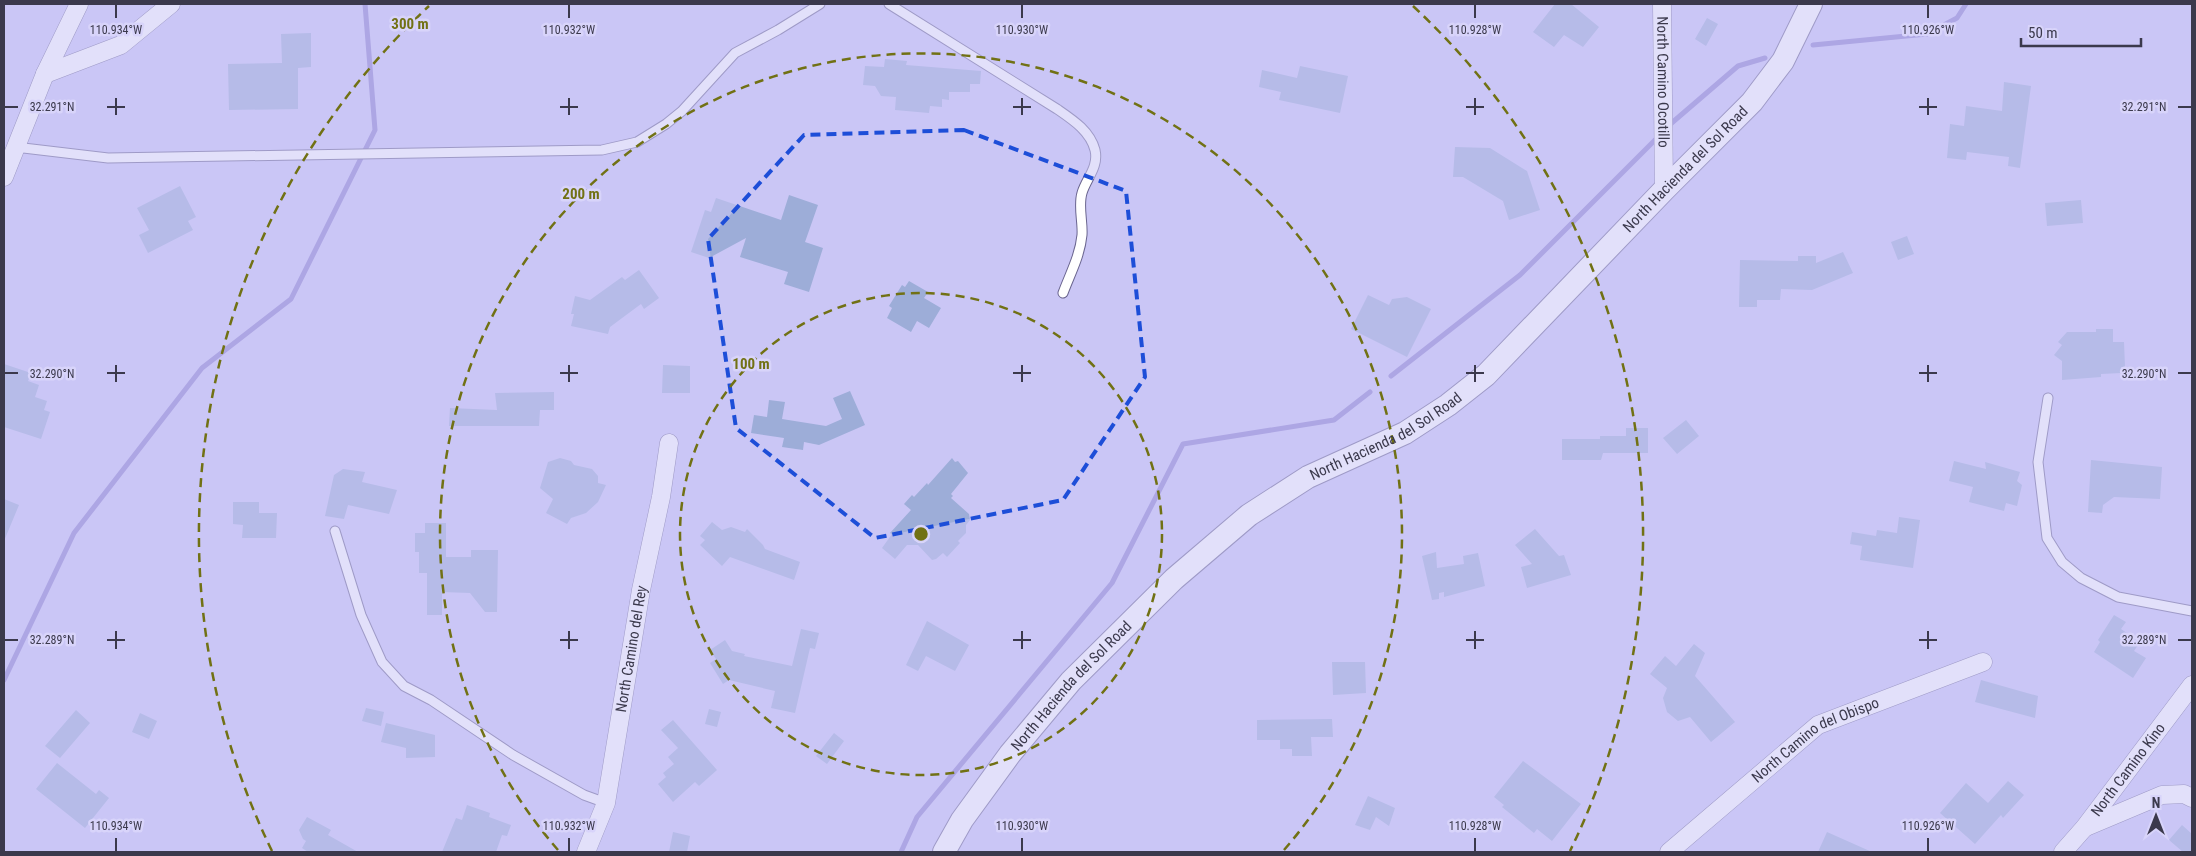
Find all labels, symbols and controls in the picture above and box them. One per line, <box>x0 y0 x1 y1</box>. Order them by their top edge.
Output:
text: 300 m <box>391 15 429 33</box>
scale bar <box>2021 15 2141 47</box>
street label: North Camino Ocotillo <box>1653 16 1673 148</box>
text: 110.934°W <box>90 23 142 37</box>
text: 110.932°W <box>543 23 595 37</box>
text: 110.930°W <box>996 23 1048 37</box>
text: 110.928°W <box>1449 23 1501 37</box>
text: 110.926°W <box>1902 23 1954 37</box>
text: 50 m <box>2028 24 2058 42</box>
text: 32.291°N <box>30 100 74 114</box>
text: 32.291°N <box>2122 100 2166 114</box>
street label: North Hacienda del Sol Road <box>1619 102 1752 236</box>
text: 200 m <box>562 185 600 203</box>
text: 100 m <box>732 355 770 373</box>
text: 32.290°N <box>30 367 74 381</box>
text: 32.290°N <box>2122 367 2166 381</box>
street label: North Hacienda del Sol Road <box>1307 389 1465 484</box>
centre of rings <box>912 525 930 543</box>
street label: North Camino del Rey <box>612 584 651 714</box>
street label: North Hacienda del Sol Road <box>1007 617 1135 755</box>
text: 32.289°N <box>30 633 74 647</box>
text: 32.289°N <box>2122 633 2166 647</box>
street label: North Camino del Obispo <box>1748 694 1882 786</box>
street label: North Camino Kino <box>2088 719 2170 819</box>
north arrow <box>2131 791 2181 841</box>
text: 110.934°W <box>90 819 142 833</box>
text: 110.932°W <box>543 819 595 833</box>
text: 110.930°W <box>996 819 1048 833</box>
text: 110.928°W <box>1449 819 1501 833</box>
text: 110.926°W <box>1902 819 1954 833</box>

